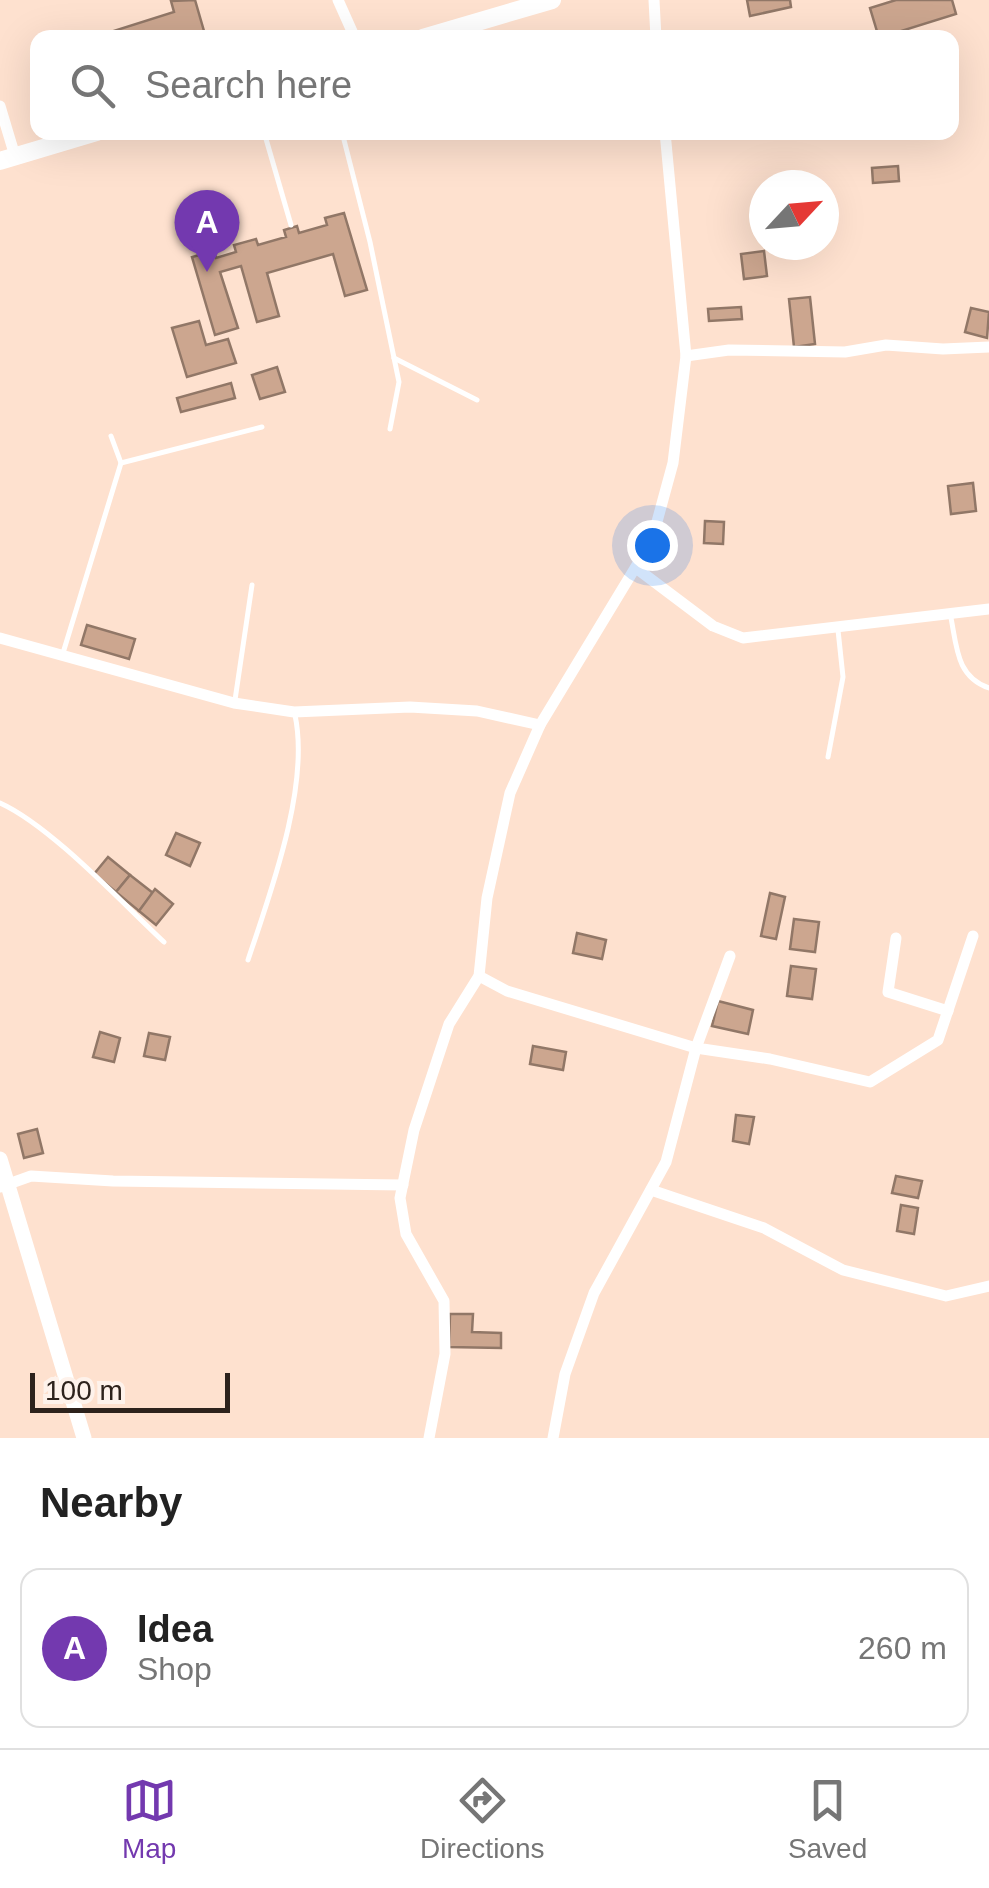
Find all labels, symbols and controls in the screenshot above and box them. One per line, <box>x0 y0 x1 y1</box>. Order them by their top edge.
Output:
search box <box>30 30 959 140</box>
icon: search <box>65 58 120 113</box>
text: Search here <box>145 64 352 106</box>
north arrow <box>749 170 839 260</box>
pin: A <box>174 190 240 272</box>
your location <box>627 520 678 571</box>
scale bar <box>30 1368 230 1412</box>
text: 100 m <box>45 1375 123 1406</box>
text: Nearby <box>40 1479 182 1526</box>
text: Idea <box>137 1608 213 1650</box>
text: A <box>63 1630 86 1666</box>
text: 260 m <box>858 1630 947 1666</box>
text: Shop <box>137 1651 212 1687</box>
tab: Map <box>122 1773 177 1865</box>
tab: Directions <box>420 1773 545 1865</box>
tab: Saved <box>788 1773 867 1865</box>

